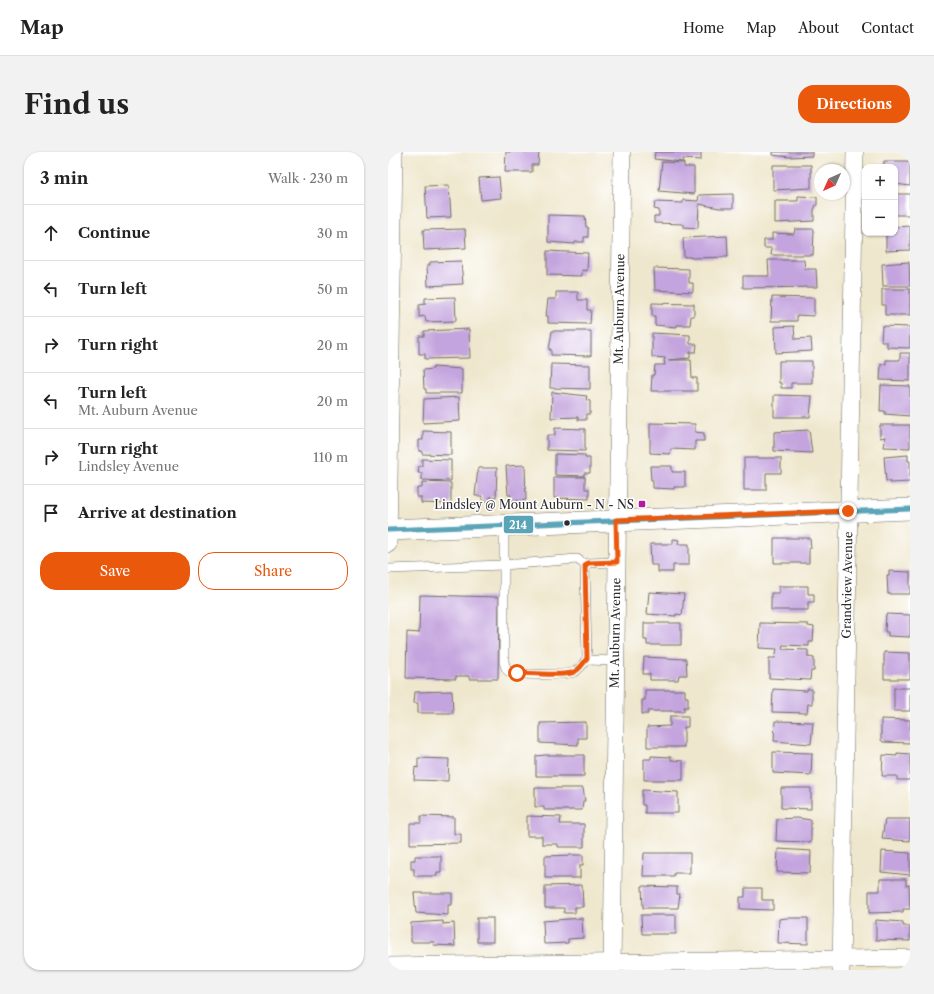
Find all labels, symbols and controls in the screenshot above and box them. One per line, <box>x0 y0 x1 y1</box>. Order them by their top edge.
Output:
text: Map <box>20 16 64 39</box>
text: Home <box>683 19 724 37</box>
text: Map <box>746 19 776 37</box>
text: About <box>798 19 839 37</box>
text: Contact <box>861 19 914 37</box>
button: Directions <box>798 85 910 123</box>
text: Find us <box>24 87 129 121</box>
north arrow <box>814 164 850 200</box>
map controls <box>862 164 898 236</box>
button: + <box>862 164 898 200</box>
text: 3 min <box>40 168 89 188</box>
text: Walk · 230 m <box>268 170 348 186</box>
button: − <box>862 200 898 236</box>
icon: ahead <box>40 222 62 244</box>
text: Continue <box>78 223 150 242</box>
text: 30 m <box>317 225 348 241</box>
street label: Mt. Auburn Avenue <box>611 253 627 364</box>
icon: left <box>40 278 62 300</box>
text: Turn left <box>78 279 147 298</box>
text: 50 m <box>317 281 348 297</box>
icon: right <box>40 334 62 356</box>
text: Turn right <box>78 335 158 354</box>
text: 20 m <box>317 337 348 353</box>
text: Turn left <box>78 383 147 402</box>
icon: left <box>40 390 62 412</box>
text: 20 m <box>317 393 348 409</box>
text: Mt. Auburn Avenue <box>78 402 198 418</box>
text: Turn right <box>78 439 158 458</box>
icon: right <box>40 446 62 468</box>
text: 110 m <box>313 449 348 465</box>
text: Lindsley Avenue <box>78 458 179 474</box>
place label: Lindsley @ Mount Auburn - N - NS <box>434 497 634 512</box>
marker: Lindsley @ Mount Auburn - N - NS <box>637 499 647 509</box>
icon: arrive <box>40 502 62 524</box>
route end <box>839 502 857 520</box>
text: Arrive at destination <box>78 503 237 522</box>
line badge: 214 <box>503 515 534 534</box>
text: 214 <box>509 518 527 532</box>
unlabelled marker <box>562 518 572 528</box>
street label: Grandview Avenue <box>839 531 855 639</box>
button: Save <box>40 552 190 590</box>
button: Share <box>198 552 348 590</box>
street label: Mt. Auburn Avenue <box>607 577 623 688</box>
route start <box>508 664 526 682</box>

